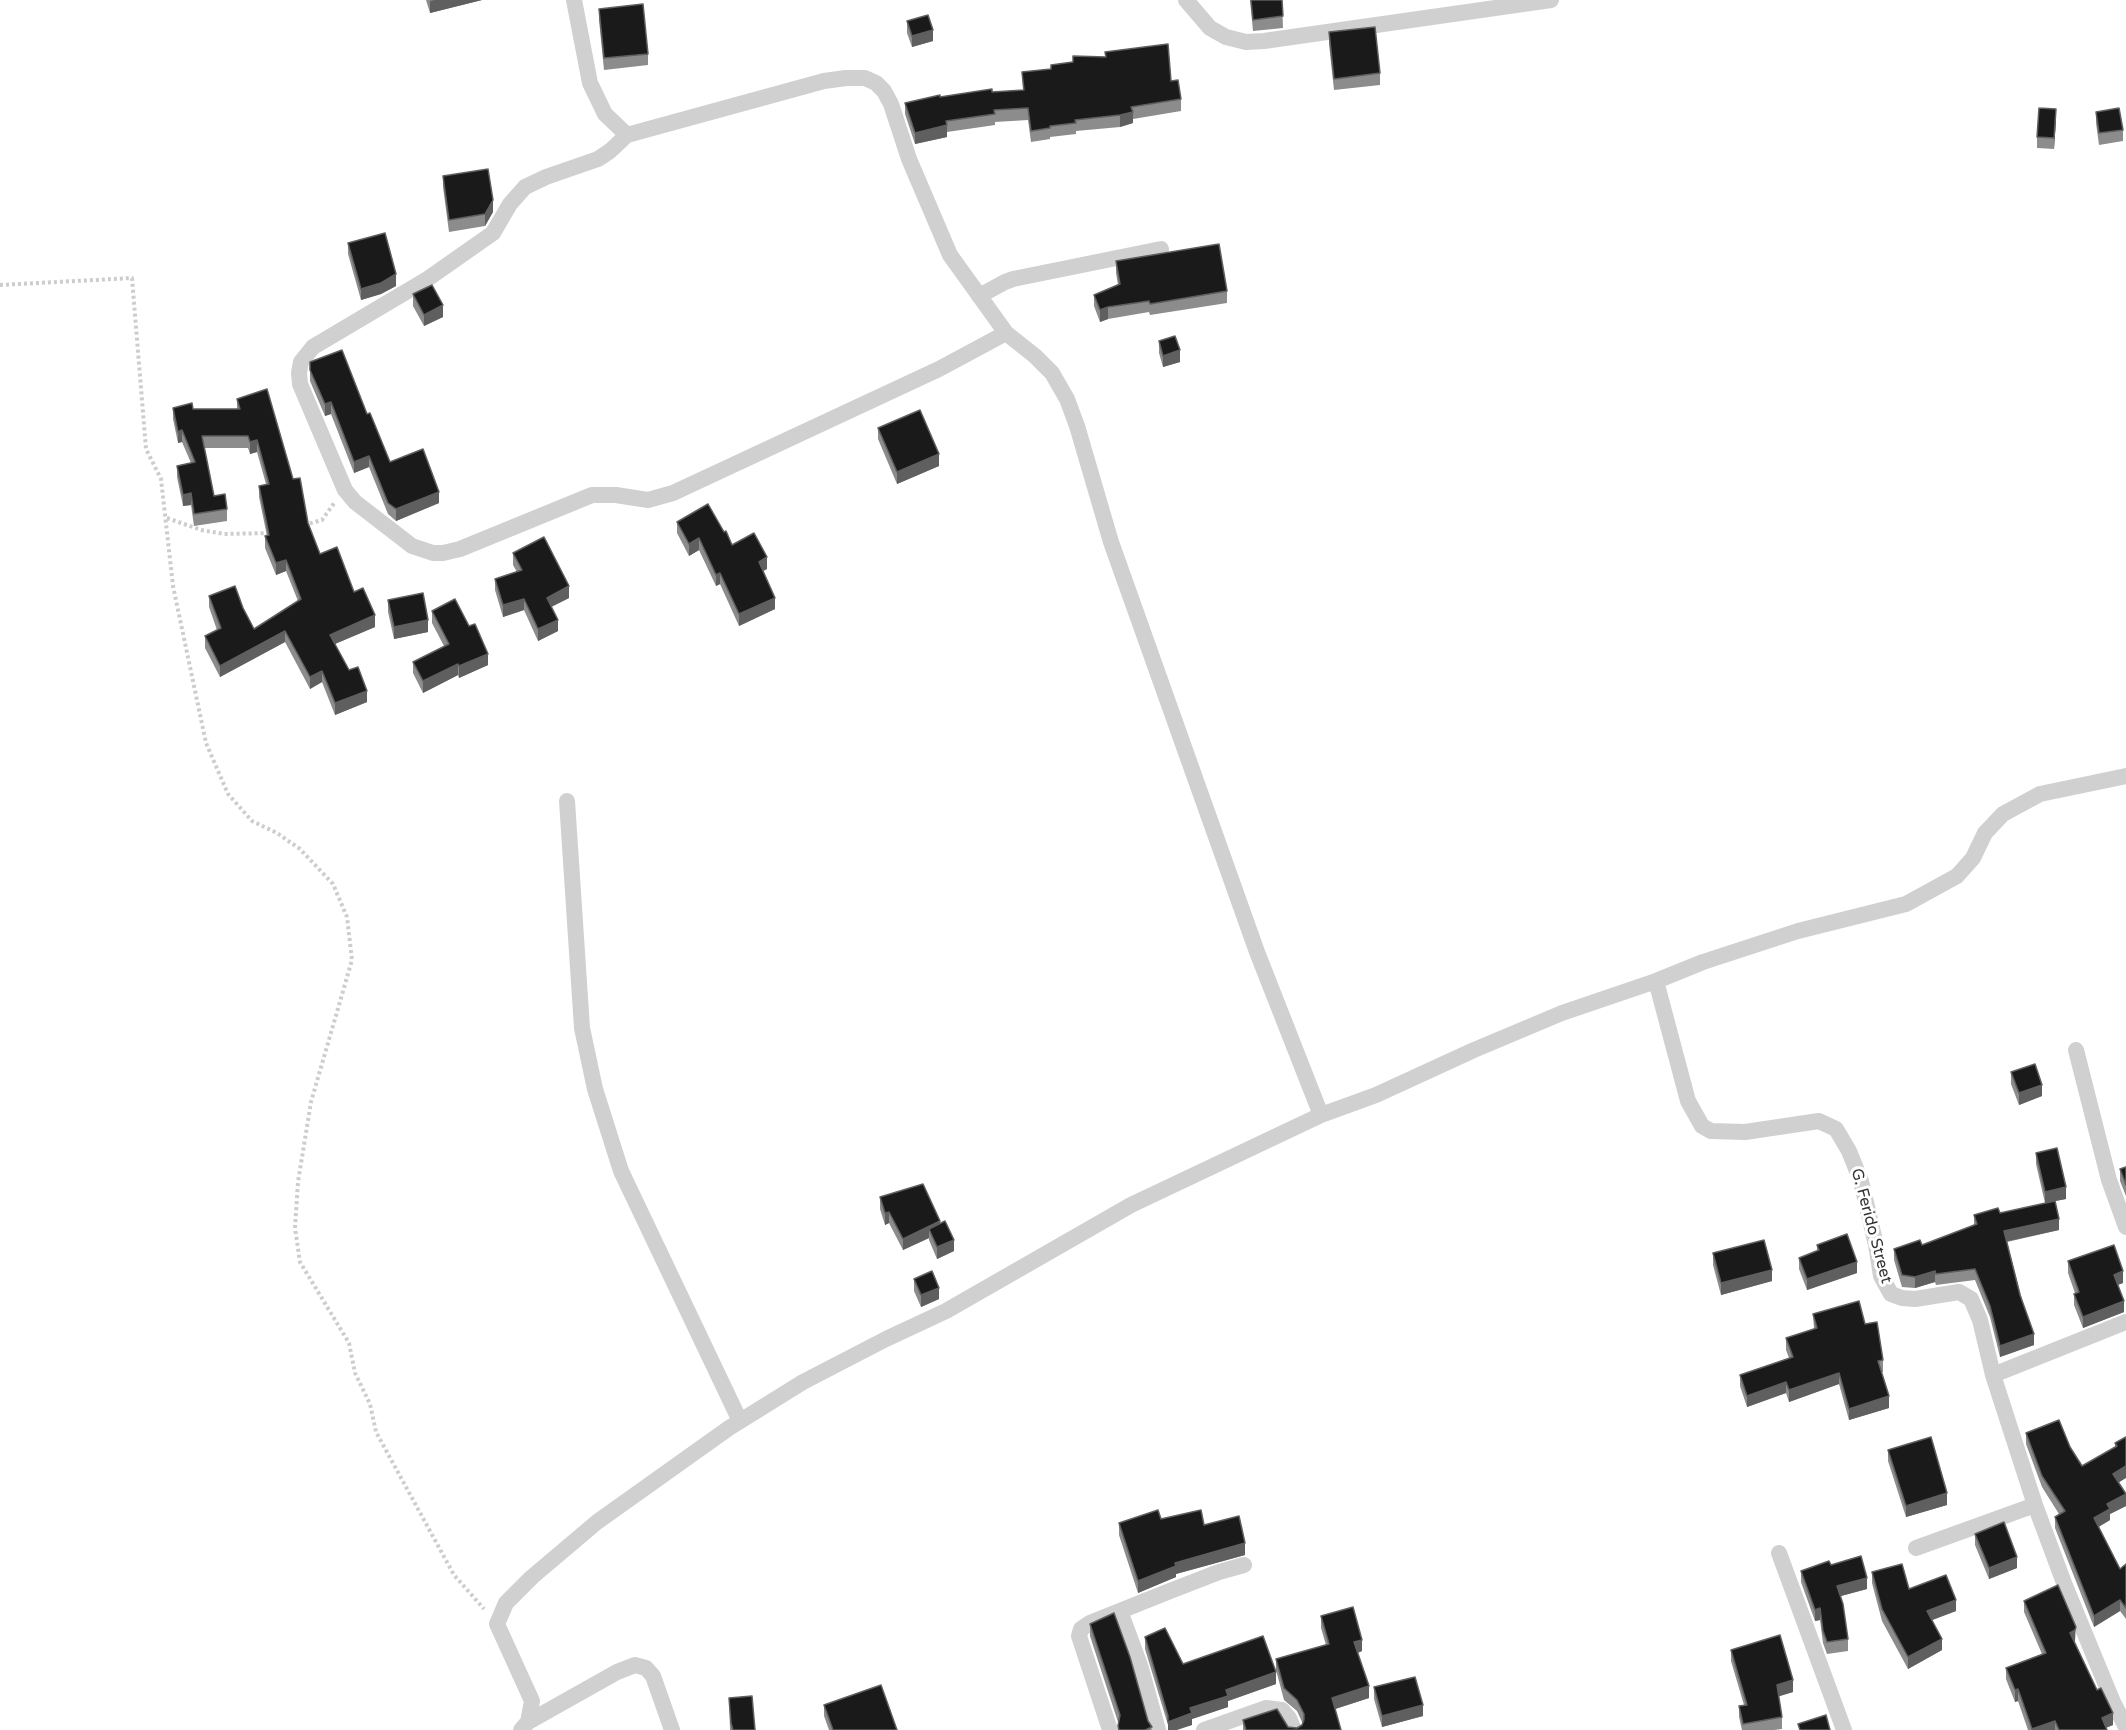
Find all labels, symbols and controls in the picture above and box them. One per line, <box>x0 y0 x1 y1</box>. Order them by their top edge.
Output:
street label: G. Ferido Street <box>1846 1166 1896 1286</box>

